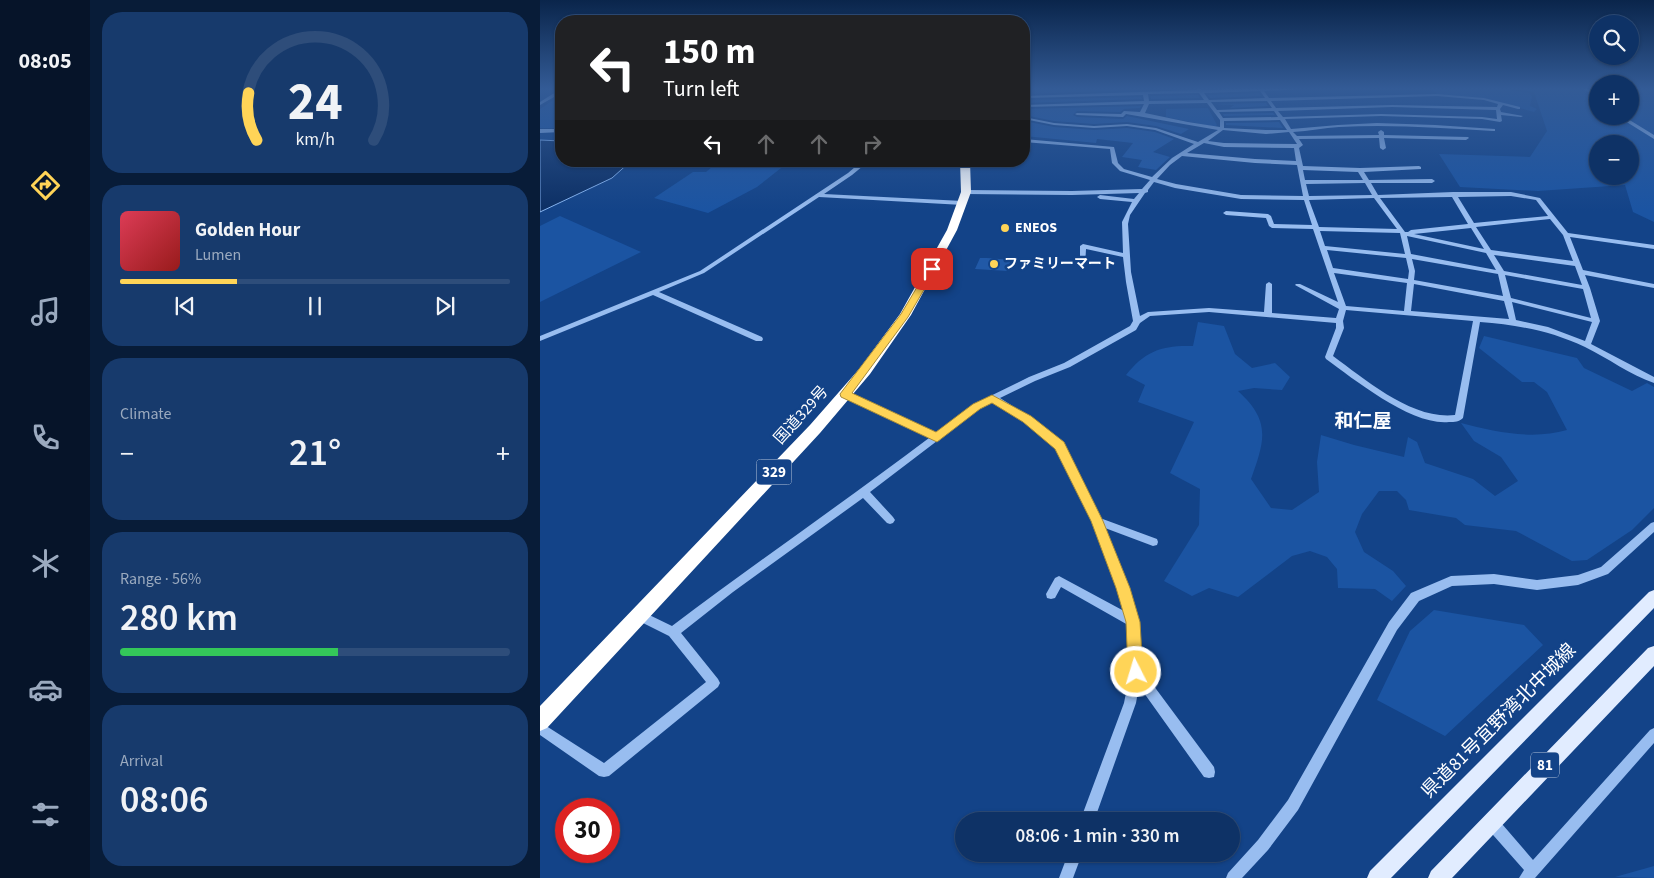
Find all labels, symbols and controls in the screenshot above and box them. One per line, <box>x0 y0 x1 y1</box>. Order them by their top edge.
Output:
map controls <box>1589 15 1639 185</box>
button: search <box>1589 15 1639 65</box>
text: 150 m <box>663 27 755 77</box>
icon: left <box>580 35 645 100</box>
text: 08:05 <box>18 45 72 77</box>
text: 24 <box>288 66 342 140</box>
text: Turn left <box>663 73 739 105</box>
button: + <box>1589 75 1639 125</box>
text: km/h <box>295 127 335 152</box>
icon: left <box>699 130 727 158</box>
icon: ahead <box>752 130 780 158</box>
icon: ahead <box>805 130 833 158</box>
icon: right <box>858 130 886 158</box>
button: − <box>1589 135 1639 185</box>
icon: directions <box>28 168 63 203</box>
text: Golden Hour <box>195 217 300 244</box>
place label: ENEOS <box>1015 218 1057 238</box>
marker: ENEOS <box>999 222 1011 234</box>
text: Lumen <box>195 244 241 266</box>
pin <box>911 248 953 290</box>
place label: ファミリーマート <box>1004 254 1116 274</box>
icon: arrive <box>918 255 946 283</box>
marker: ファミリーマート <box>988 258 1000 270</box>
icon: previous <box>171 292 199 320</box>
icon: pause <box>301 292 329 320</box>
icon: next <box>431 292 459 320</box>
icon: music <box>28 294 63 329</box>
street label: 国道329号 <box>769 381 833 449</box>
text: Climate <box>120 403 171 425</box>
district label: 和仁屋 <box>1334 408 1392 435</box>
icon: phone <box>28 420 63 455</box>
text: 21° <box>289 426 341 480</box>
text: − <box>120 434 134 474</box>
text: + <box>496 434 510 474</box>
road number: 329 <box>756 460 792 484</box>
icon: climate <box>28 546 63 581</box>
text: Range · 56% <box>120 568 201 590</box>
text: 280 km <box>120 591 238 645</box>
street label: 県道81号宜野湾北中城線 <box>1417 639 1581 803</box>
position arrow <box>1109 645 1161 697</box>
icon: car <box>28 672 63 707</box>
text: Arrival <box>120 750 163 772</box>
road number: 81 <box>1531 752 1559 778</box>
text: 08:06 <box>120 773 208 827</box>
icon: filters <box>28 797 63 832</box>
speed limit sign: 30 <box>555 798 620 863</box>
text: 08:06 · 1 min · 330 m <box>1015 823 1180 850</box>

